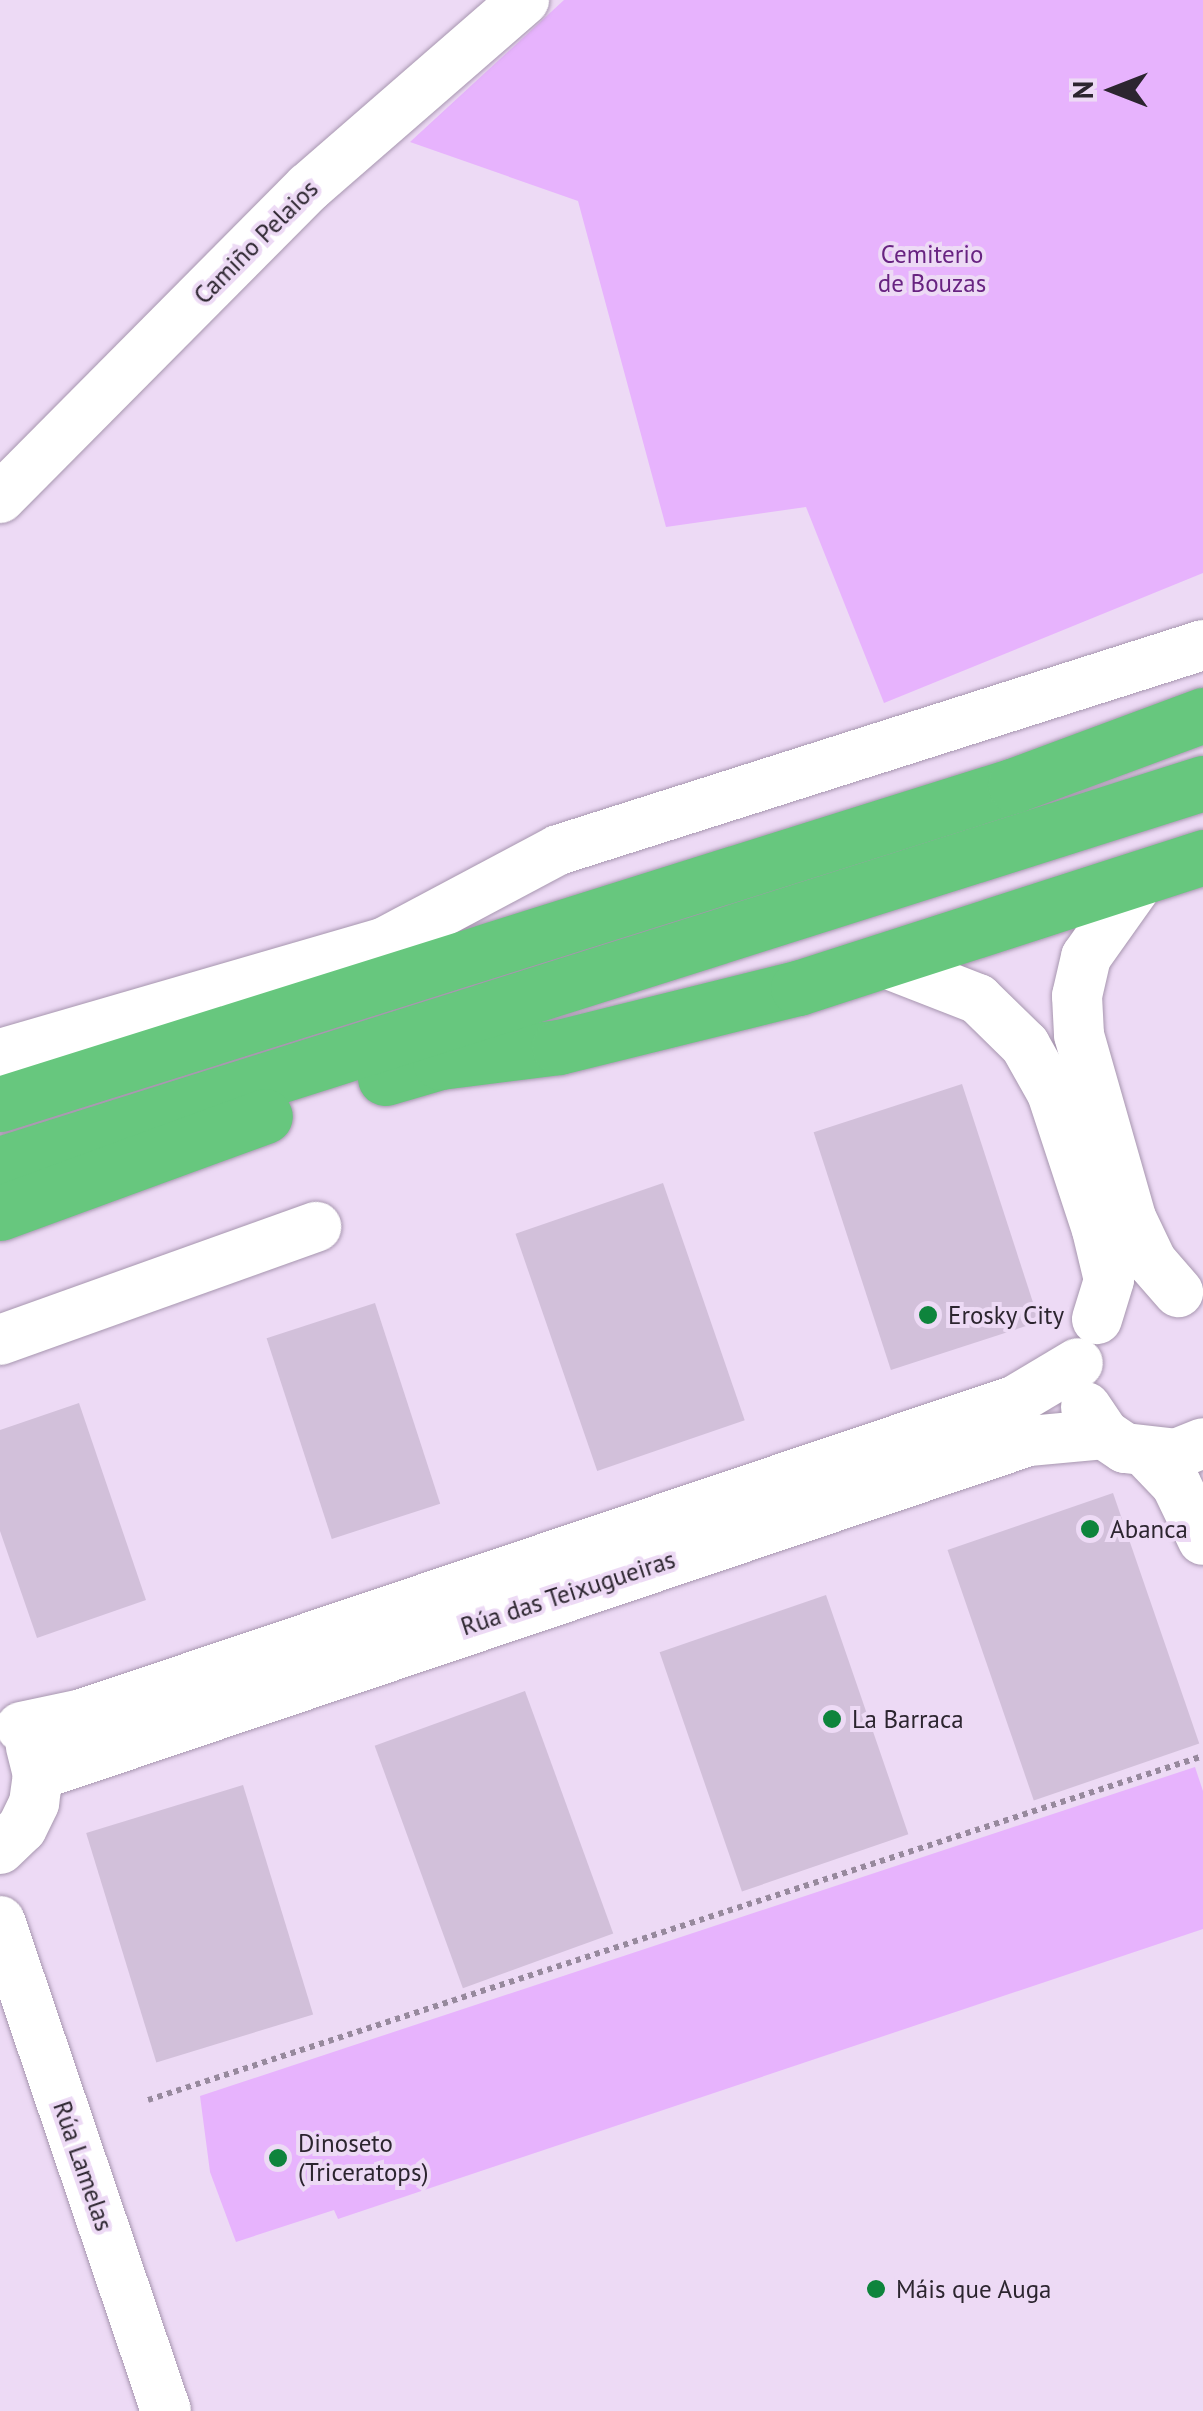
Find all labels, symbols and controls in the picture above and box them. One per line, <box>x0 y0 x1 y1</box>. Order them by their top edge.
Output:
north arrow <box>1063 40 1163 140</box>
text: N <box>1064 81 1101 99</box>
street label: Camiño Pelaios <box>188 174 324 310</box>
park label: Cemiterio de Bouzas <box>878 240 986 299</box>
place label: Erosky City <box>948 1300 1065 1330</box>
marker: Erosky City <box>917 1304 939 1326</box>
place label: Abanca <box>1110 1514 1188 1544</box>
marker: Abanca <box>1079 1518 1101 1540</box>
street label: Rúa das Teixugueiras <box>457 1544 679 1642</box>
place label: La Barraca <box>852 1704 964 1734</box>
marker: La Barraca <box>821 1708 843 1730</box>
street label: Rúa Lamelas <box>47 2097 119 2235</box>
place label: Dinoseto (Triceratops) <box>298 2129 428 2188</box>
marker: Dinoseto (Triceratops) <box>267 2147 289 2169</box>
place label: Máis que Auga <box>896 2274 1052 2304</box>
marker: Máis que Auga <box>865 2278 887 2300</box>

